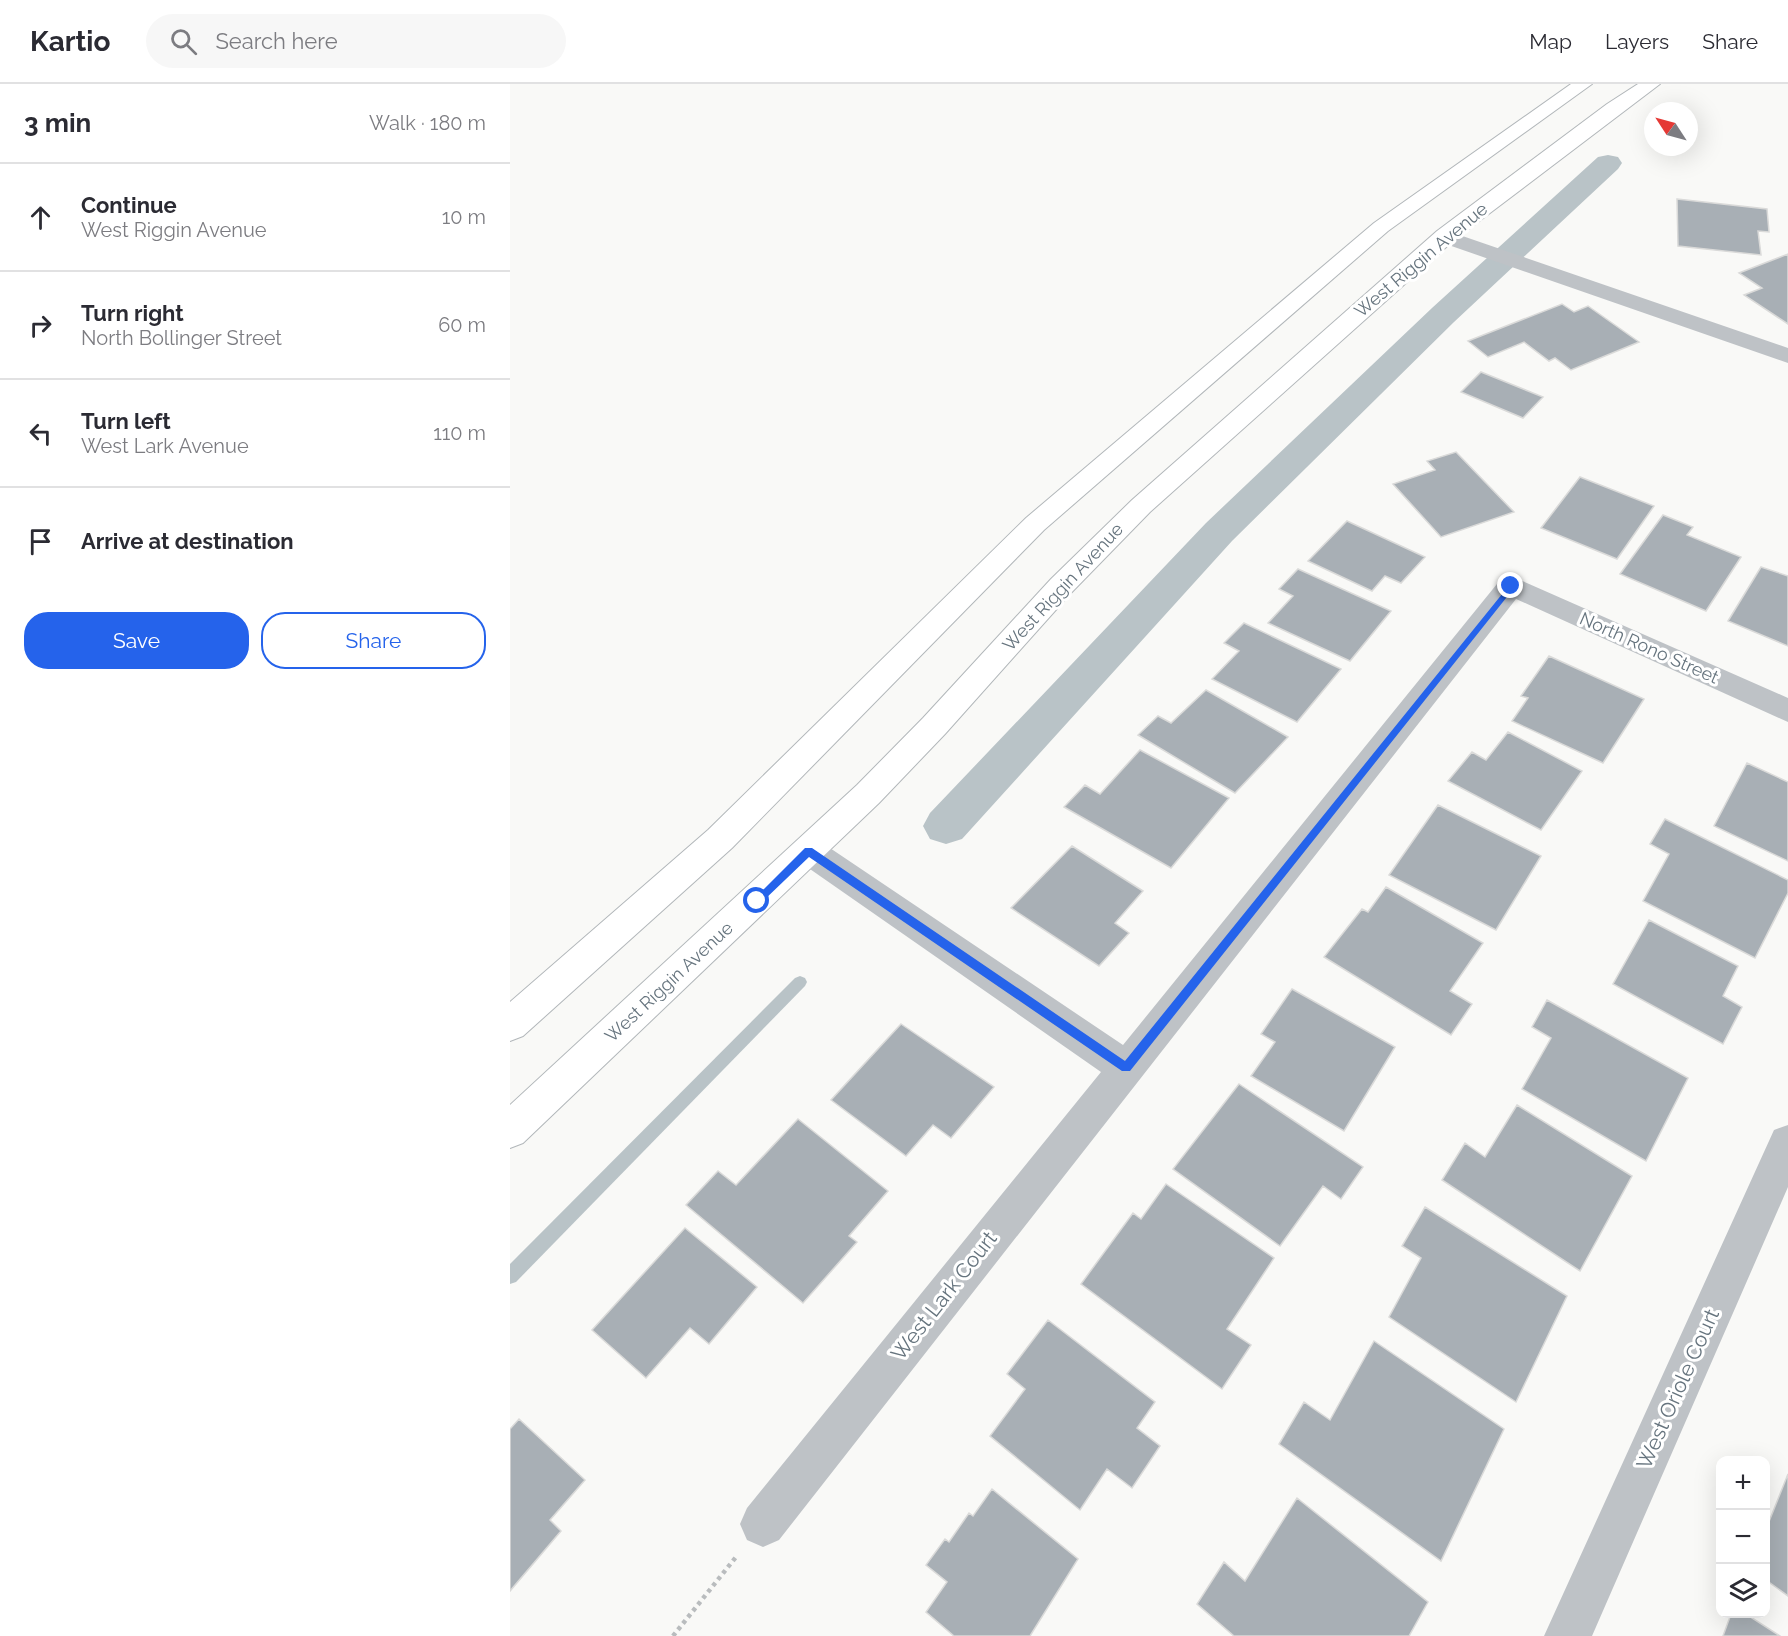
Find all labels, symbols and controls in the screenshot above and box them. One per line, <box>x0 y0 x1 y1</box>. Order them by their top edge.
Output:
search box <box>146 14 566 68</box>
text: Kartio <box>30 25 110 58</box>
icon: search <box>167 25 200 58</box>
text: Search here <box>215 28 338 54</box>
text: Map <box>1529 29 1572 54</box>
text: Layers <box>1605 29 1669 54</box>
text: Share <box>1702 29 1758 54</box>
north arrow <box>1644 102 1698 156</box>
text: 3 min <box>24 108 91 138</box>
text: Walk · 180 m <box>369 111 486 135</box>
text: Continue <box>81 192 177 218</box>
street label: West Riggin Avenue <box>1350 198 1492 321</box>
icon: ahead <box>24 201 57 234</box>
text: 10 m <box>442 205 486 229</box>
text: West Riggin Avenue <box>81 218 267 242</box>
text: Turn right <box>81 300 184 326</box>
icon: right <box>24 309 57 342</box>
text: 60 m <box>438 313 486 337</box>
text: North Bollinger Street <box>81 326 282 350</box>
text: Turn left <box>81 408 171 434</box>
icon: left <box>24 417 57 450</box>
text: 110 m <box>433 421 486 445</box>
text: West Lark Avenue <box>81 434 249 458</box>
street label: West Riggin Avenue <box>998 518 1128 655</box>
icon: arrive <box>24 525 57 558</box>
text: Arrive at destination <box>81 528 294 554</box>
route end <box>1497 572 1523 598</box>
street label: North Rono Street <box>1577 607 1722 688</box>
button: Save <box>24 612 249 669</box>
button: Share <box>261 612 486 669</box>
route start <box>743 887 769 913</box>
street label: West Riggin Avenue <box>600 917 737 1046</box>
street label: West Lark Court <box>886 1226 1002 1365</box>
street label: West Oriole Court <box>1631 1305 1724 1473</box>
map controls <box>1716 1456 1770 1618</box>
button: + <box>1716 1456 1770 1510</box>
button: − <box>1716 1510 1770 1564</box>
button: layers <box>1716 1564 1770 1618</box>

